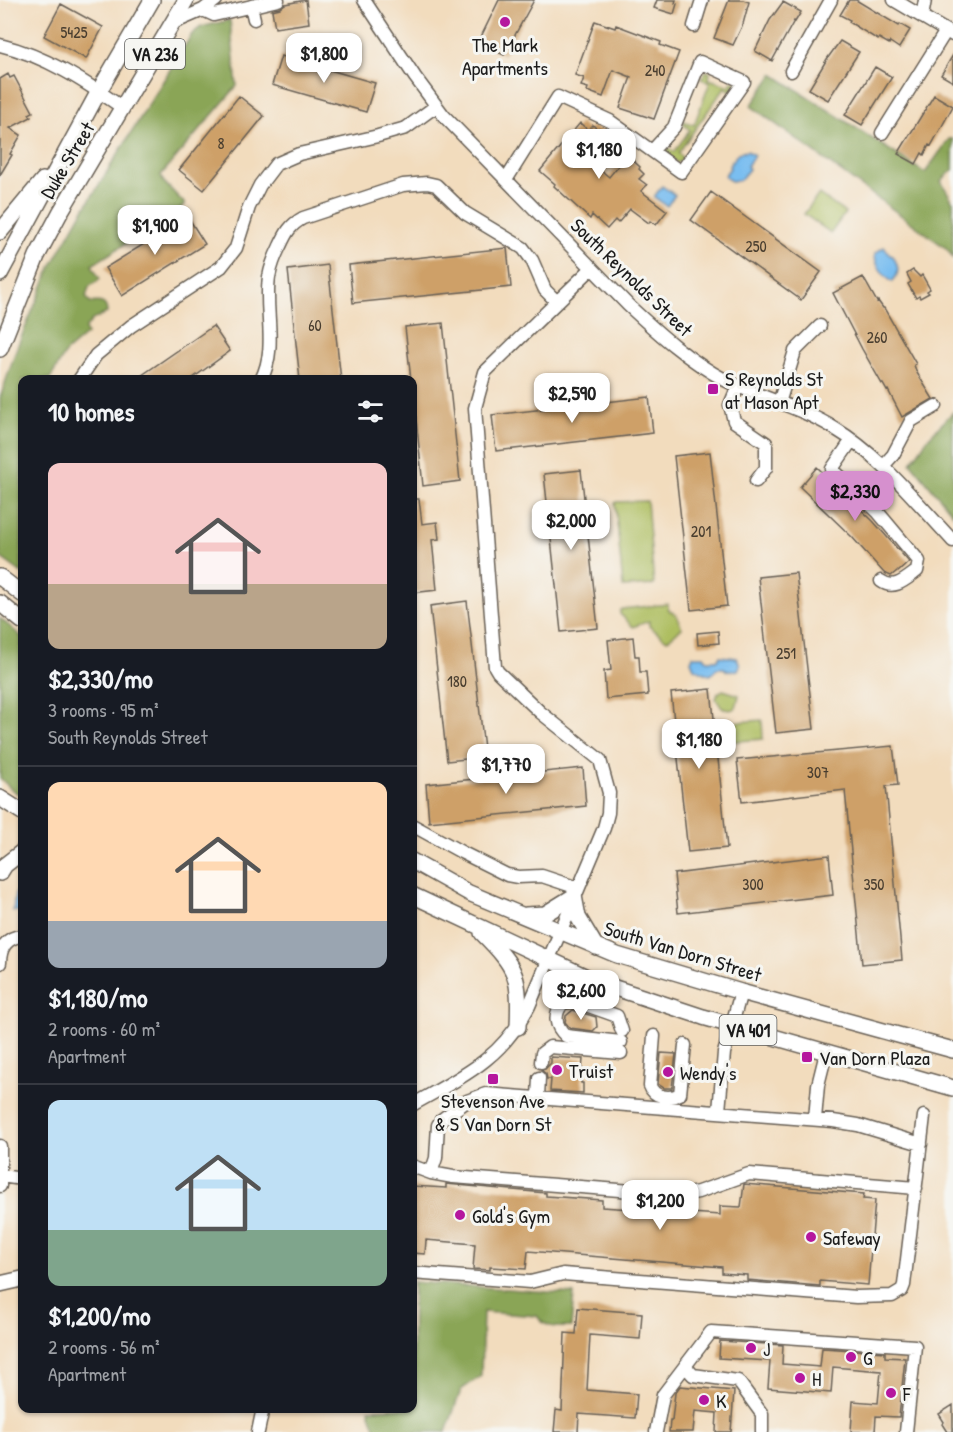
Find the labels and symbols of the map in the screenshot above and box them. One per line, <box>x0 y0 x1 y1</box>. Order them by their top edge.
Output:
marker: The Mark Apartments <box>498 15 512 29</box>
house number: 5425 <box>60 21 88 43</box>
place label: The Mark Apartments <box>462 31 548 81</box>
pin: $1,800 <box>275 33 373 84</box>
road number: VA 236 <box>125 39 185 69</box>
house number: 240 <box>645 59 665 81</box>
street label: Duke Street <box>34 116 101 203</box>
pin: $1,180 <box>550 129 648 180</box>
house number: 8 <box>218 132 225 154</box>
pin: $1,900 <box>106 205 204 256</box>
street label: South Reynolds Street <box>565 212 700 343</box>
house number: 250 <box>745 235 767 257</box>
house number: 60 <box>308 314 322 336</box>
house number: 260 <box>866 326 888 348</box>
place label: S Reynolds St at Mason Apt <box>725 365 824 415</box>
pin: $2,590 <box>523 373 621 424</box>
marker: S Reynolds St at Mason Apt <box>706 382 720 396</box>
pin: $2,330 <box>806 471 904 522</box>
pin: $2,000 <box>522 500 620 551</box>
house number: 201 <box>691 520 711 542</box>
house number: 251 <box>776 642 796 664</box>
house number: 180 <box>447 670 467 692</box>
pin: $1,180 <box>650 719 748 770</box>
pin: $1,770 <box>457 744 555 795</box>
house number: 307 <box>807 761 829 783</box>
house number: 300 <box>742 873 764 895</box>
house number: 350 <box>863 873 885 895</box>
street label: South Van Dorn Street <box>601 914 766 988</box>
pin: $2,600 <box>532 970 630 1021</box>
road number: VA 401 <box>720 1015 777 1045</box>
place label: Van Dorn Plaza <box>819 1044 930 1071</box>
marker: Van Dorn Plaza <box>800 1050 814 1064</box>
place label: Truist <box>569 1057 614 1084</box>
place label: Wendy's <box>680 1059 737 1086</box>
marker: Truist <box>550 1063 564 1077</box>
marker: Wendy's <box>661 1065 675 1079</box>
marker: Stevenson Ave & S Van Dorn St <box>486 1072 500 1086</box>
place label: Stevenson Ave & S Van Dorn St <box>435 1087 552 1137</box>
pin: $1,200 <box>611 1180 709 1231</box>
place label: Gold's Gym <box>472 1202 550 1229</box>
marker: Gold's Gym <box>453 1208 467 1222</box>
place label: Safeway <box>823 1224 881 1251</box>
marker: Safeway <box>804 1230 818 1244</box>
place label: J <box>763 1335 770 1362</box>
marker: J <box>744 1341 758 1355</box>
place label: G <box>863 1344 873 1371</box>
marker: G <box>844 1350 858 1364</box>
place label: H <box>812 1365 821 1392</box>
marker: H <box>793 1371 807 1385</box>
place label: F <box>902 1380 911 1407</box>
marker: F <box>884 1386 898 1400</box>
place label: K <box>716 1387 727 1414</box>
marker: K <box>697 1393 711 1407</box>

